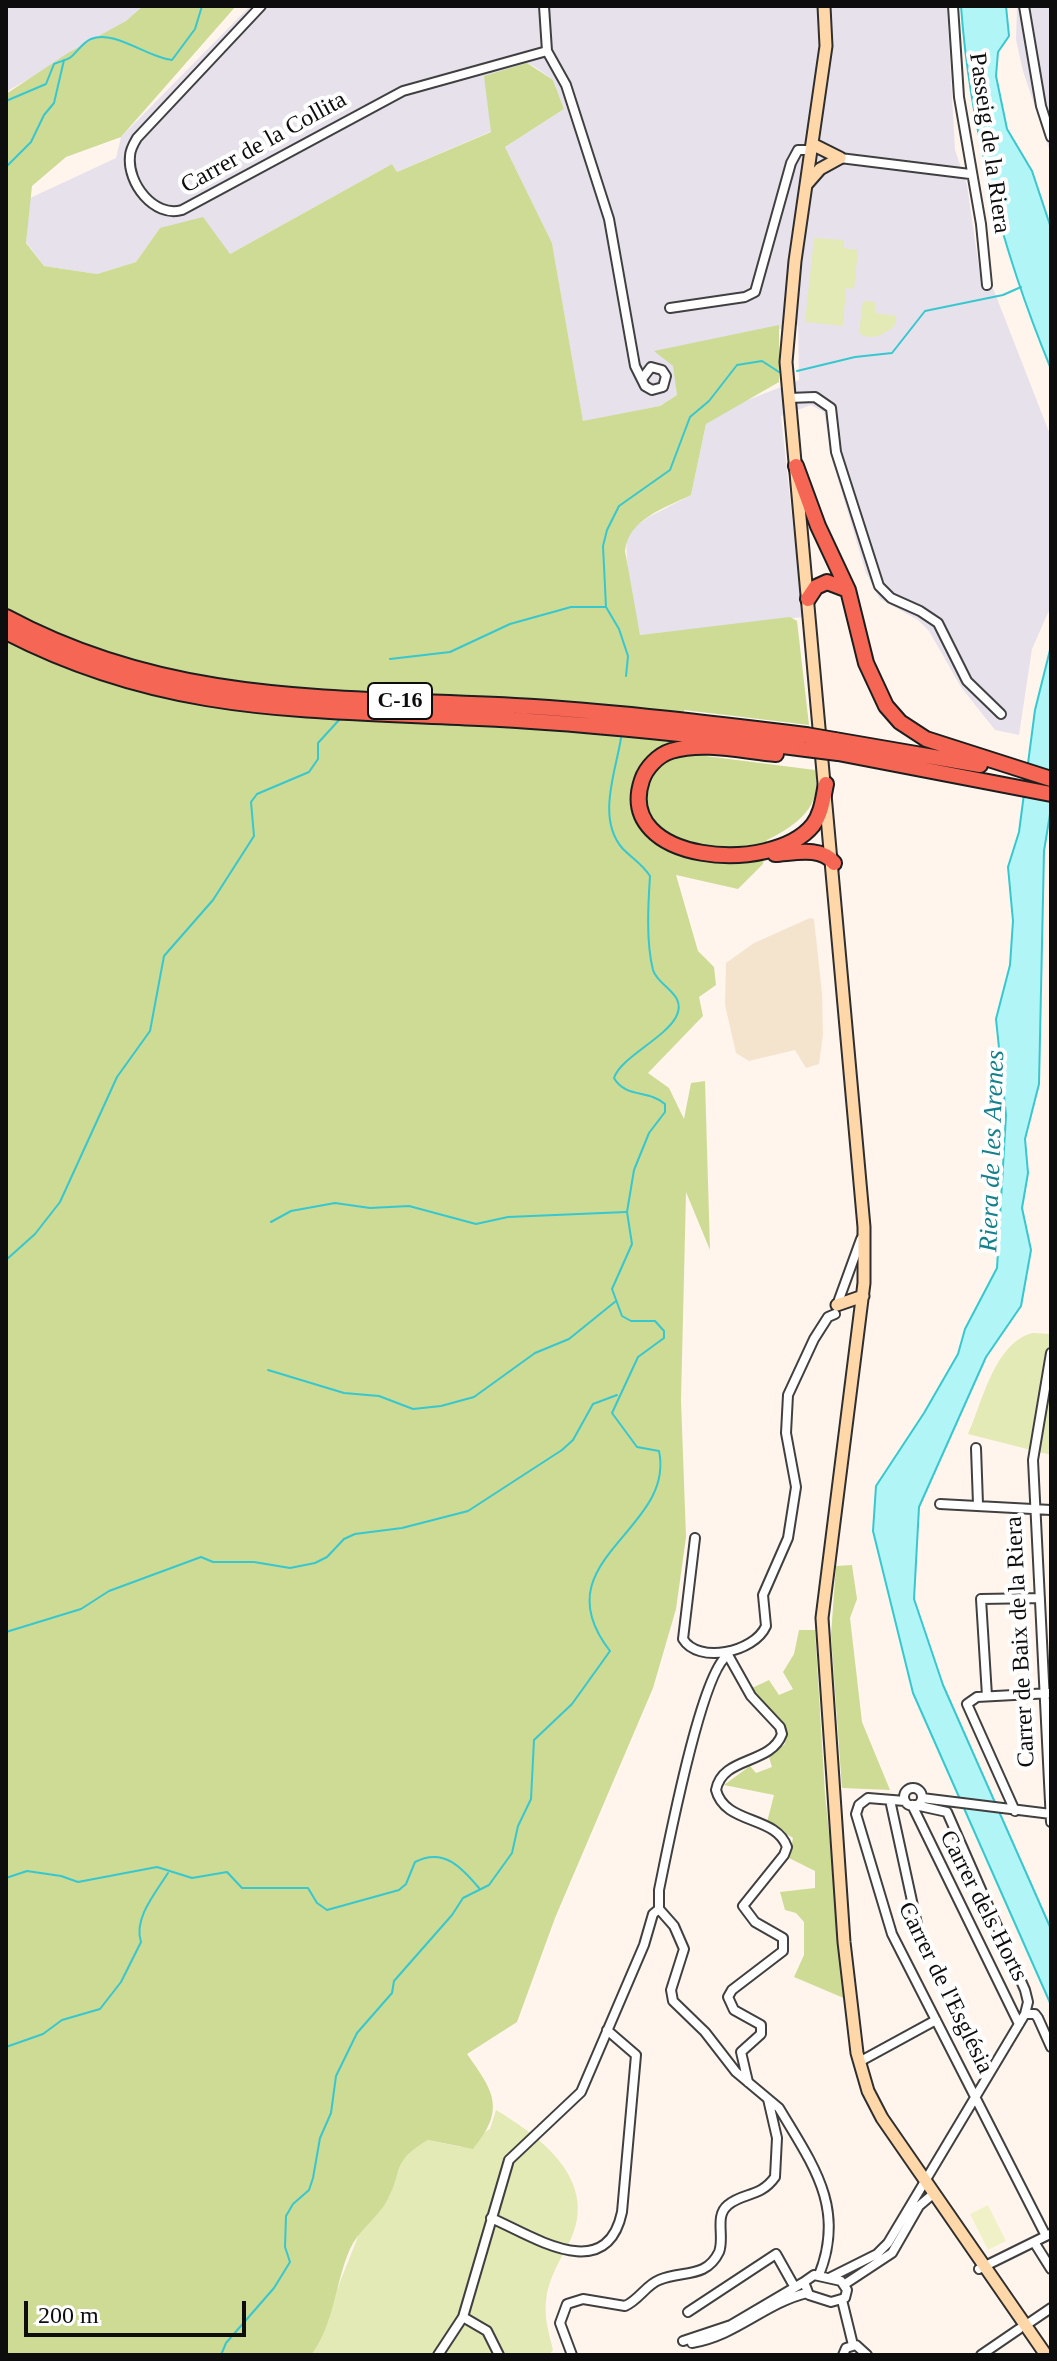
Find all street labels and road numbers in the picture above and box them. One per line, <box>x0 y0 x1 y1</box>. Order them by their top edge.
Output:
street label: Passeig de la Riera <box>962 51 1016 235</box>
street label: Carrer de la Collita <box>176 86 352 200</box>
road number: C-16 <box>368 683 432 719</box>
street label: Carrer de Baix de la Riera <box>1000 1516 1042 1768</box>
street label: Carrer dels Horts <box>933 1826 1033 1986</box>
street label: Carrer de l'Església <box>891 1898 999 2078</box>

